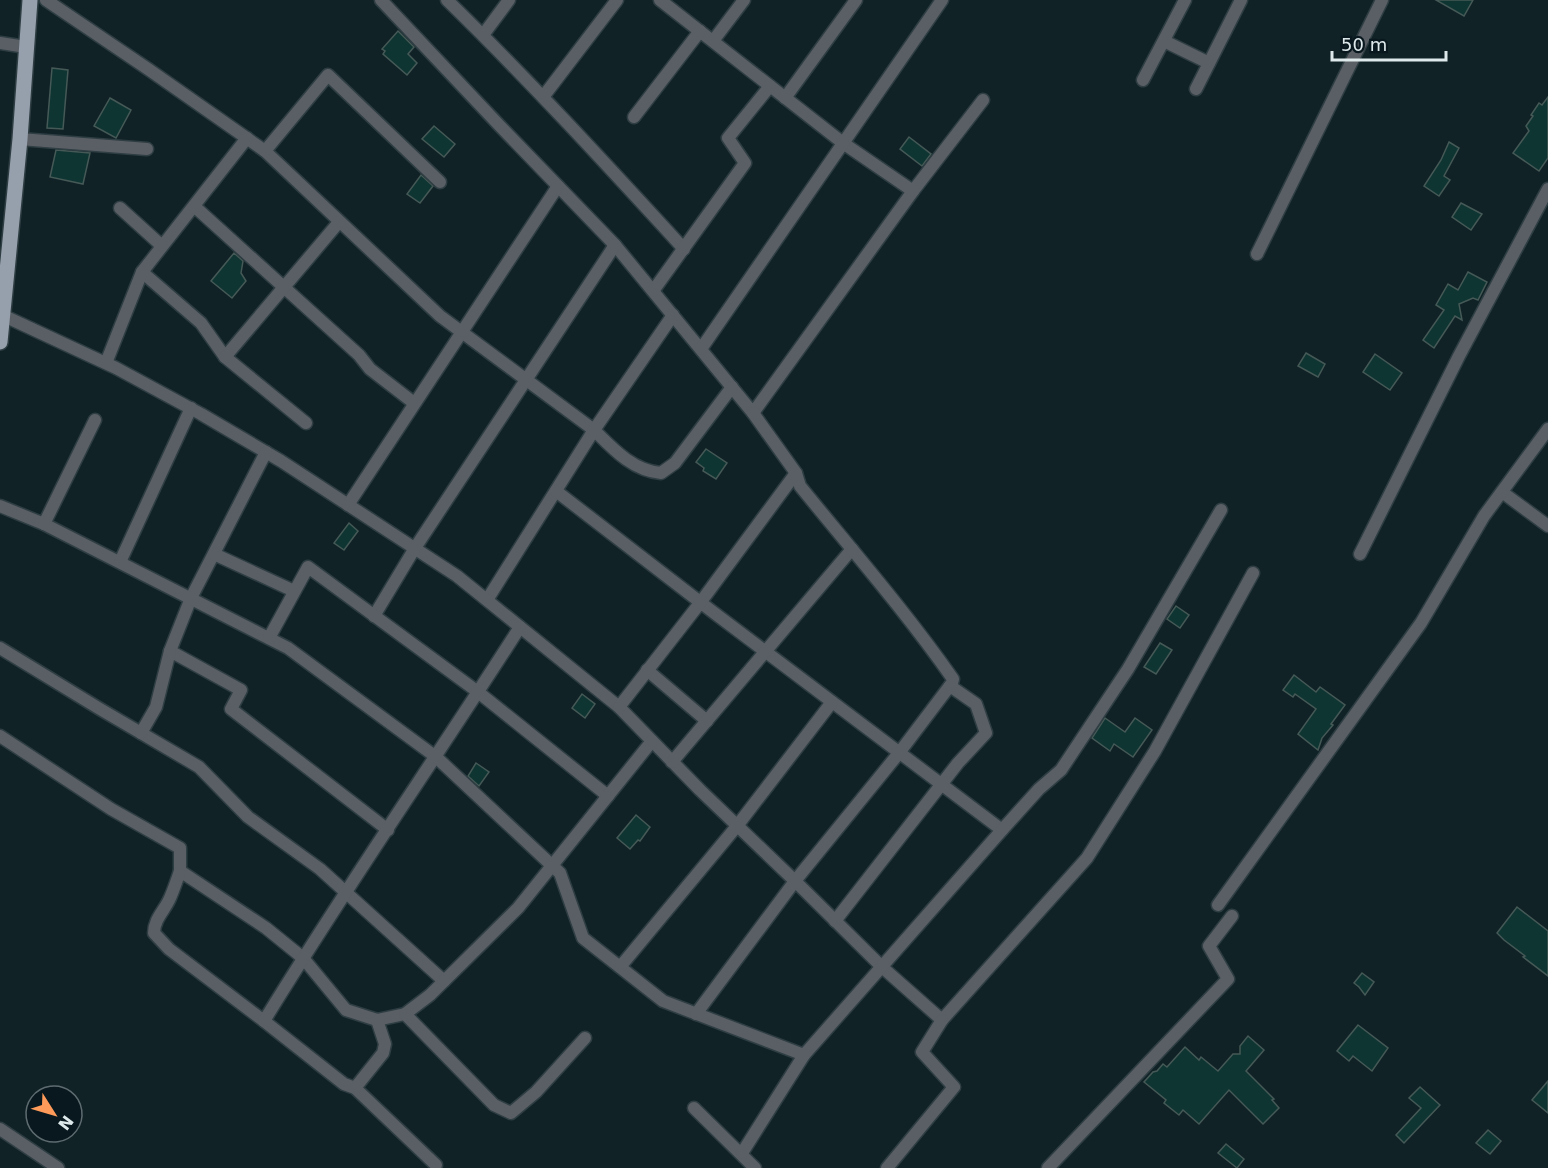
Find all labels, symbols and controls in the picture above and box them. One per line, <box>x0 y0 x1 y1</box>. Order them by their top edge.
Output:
scale bar <box>1332 24 1446 62</box>
text: 50 m <box>1341 34 1387 55</box>
north arrow <box>24 1084 84 1144</box>
text: N <box>54 1112 77 1134</box>

